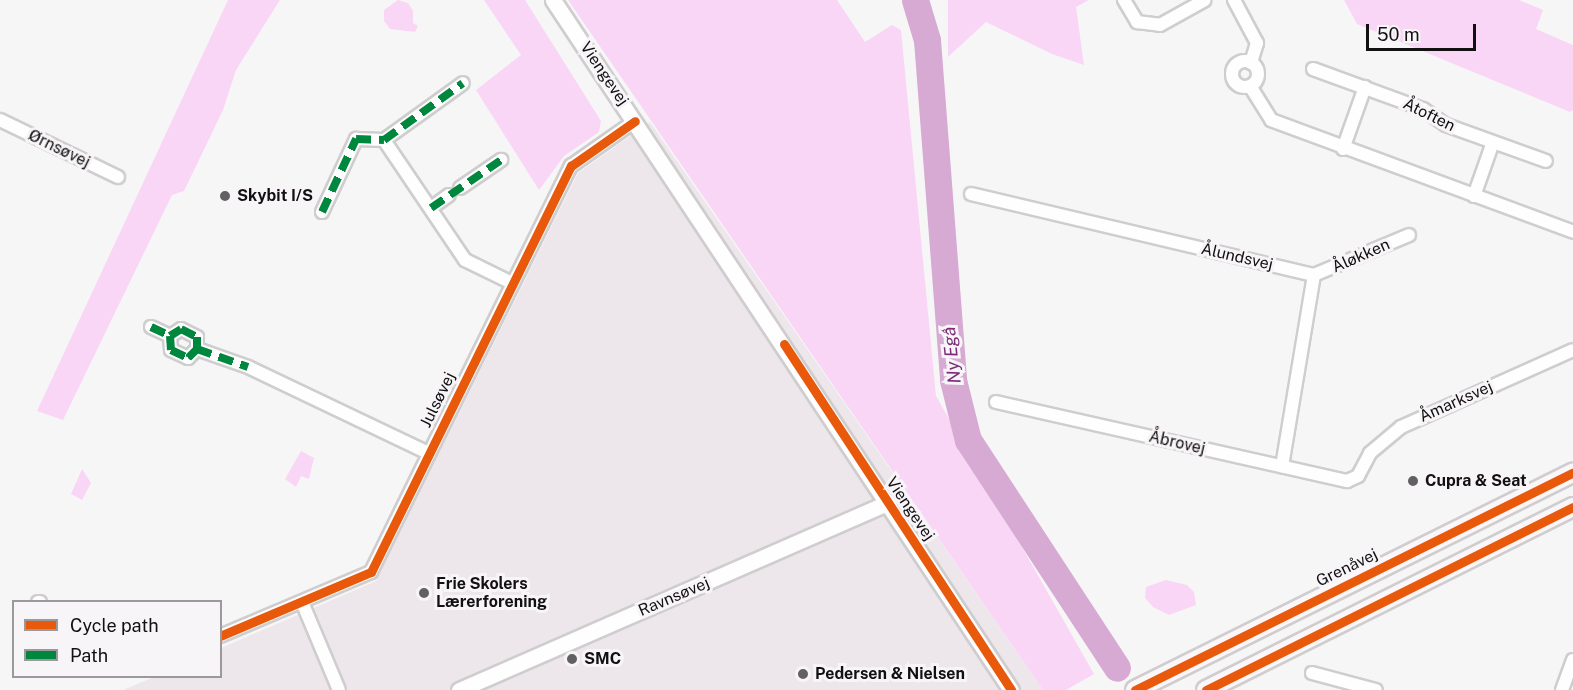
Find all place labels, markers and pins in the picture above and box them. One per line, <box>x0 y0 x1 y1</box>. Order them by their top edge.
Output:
place label: Skybit I/S <box>237 186 313 206</box>
marker: Skybit I/S <box>218 189 232 203</box>
place label: Cupra & Seat <box>1425 471 1527 491</box>
marker: Cupra & Seat <box>1406 474 1420 488</box>
place label: Frie Skolers Lærerforening <box>436 574 547 612</box>
marker: Frie Skolers Lærerforening <box>417 586 431 600</box>
place label: SMC <box>584 649 621 669</box>
marker: SMC <box>565 652 579 666</box>
place label: Pedersen & Nielsen <box>815 664 965 684</box>
marker: Pedersen & Nielsen <box>796 667 810 681</box>

